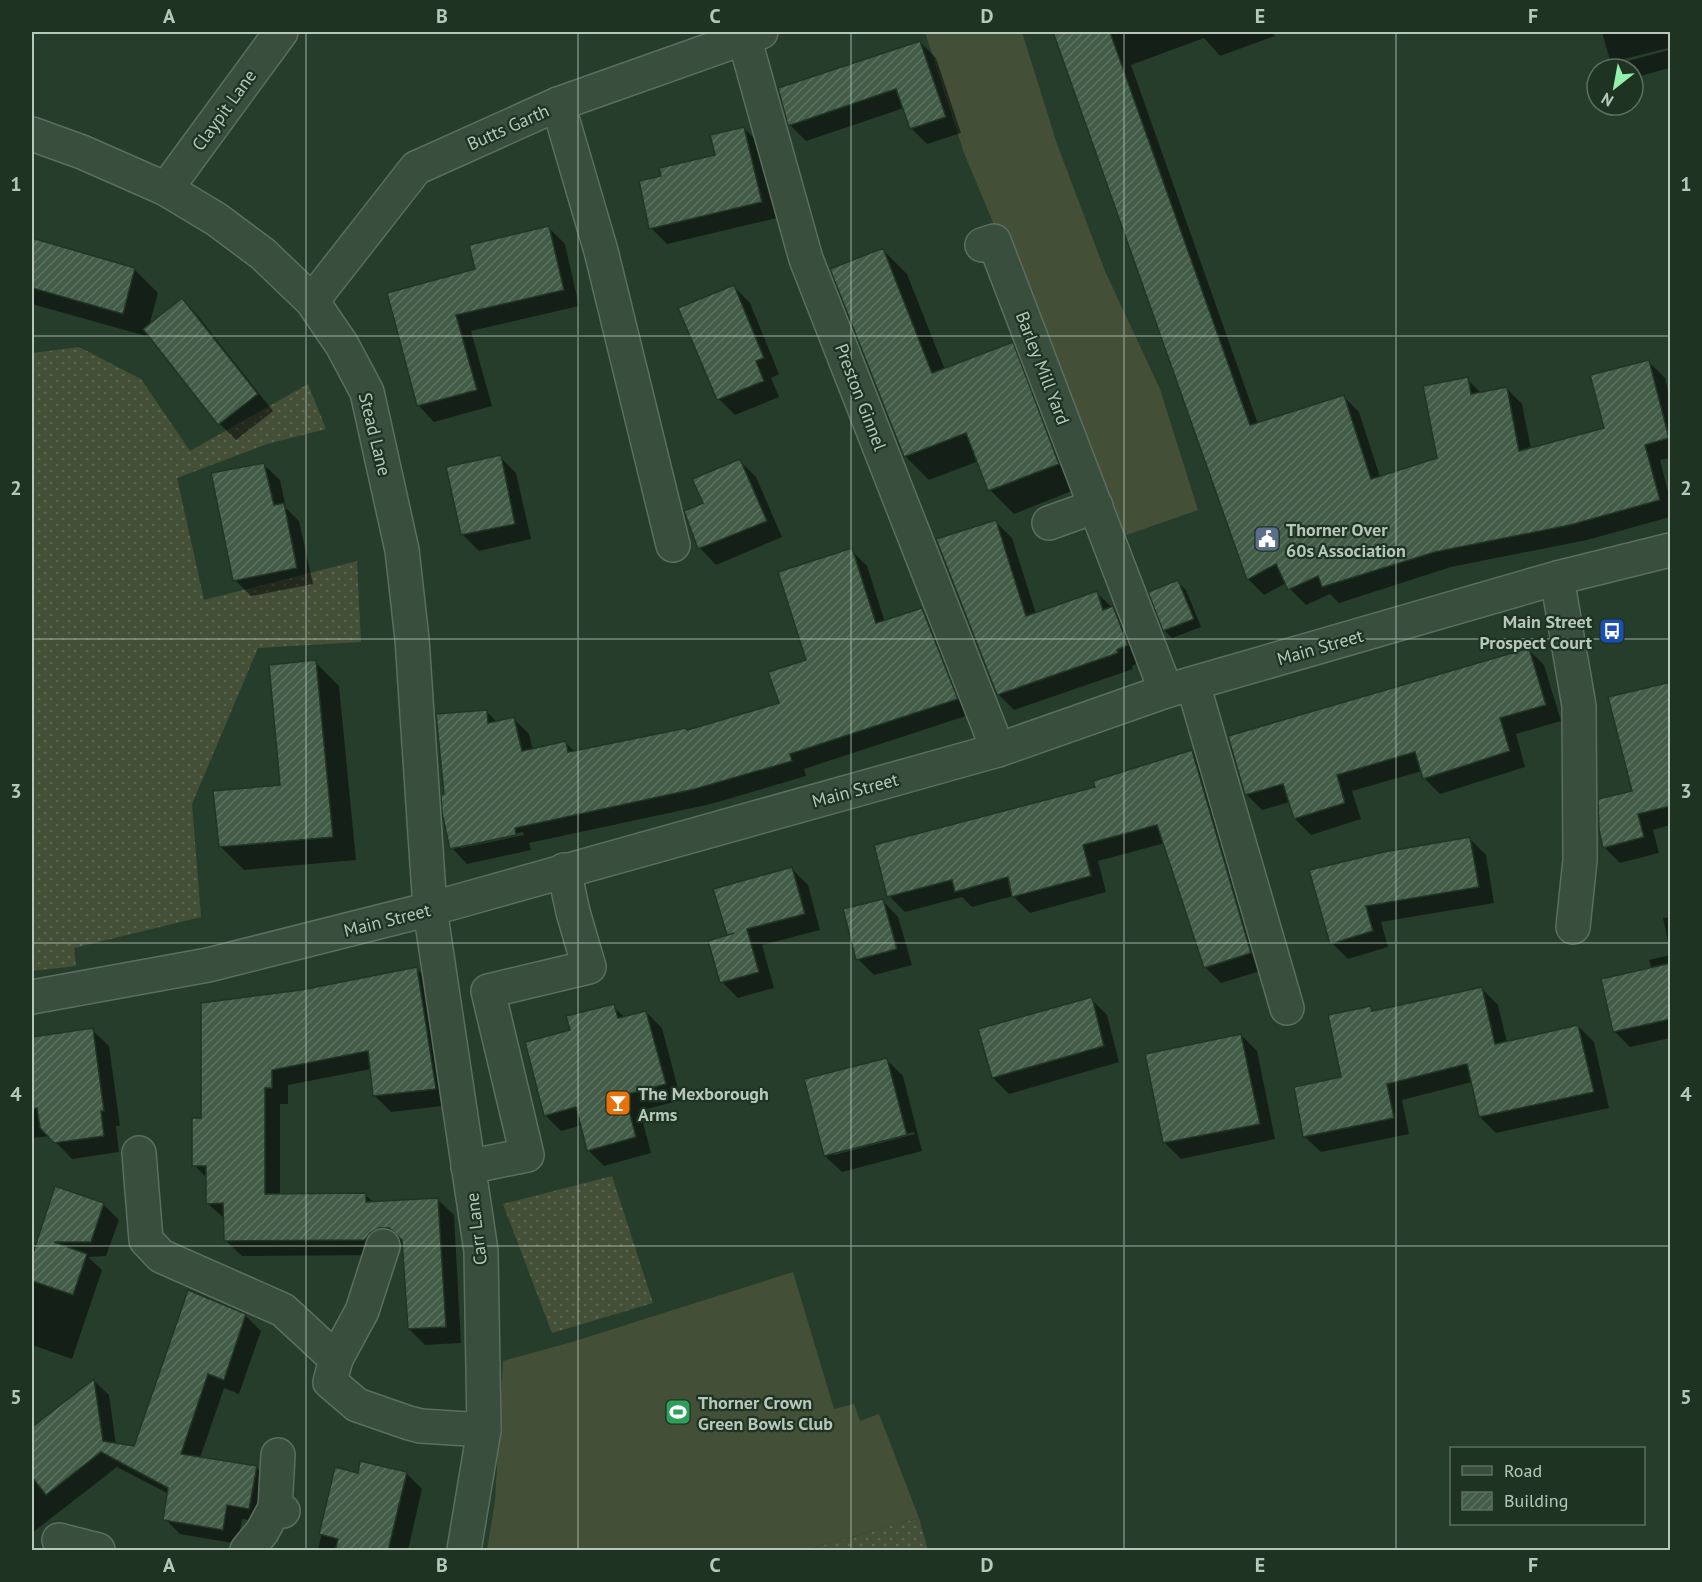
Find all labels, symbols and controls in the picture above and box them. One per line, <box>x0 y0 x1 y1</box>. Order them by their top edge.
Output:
text: A <box>163 3 176 29</box>
text: B <box>436 3 448 29</box>
text: C <box>709 3 721 29</box>
text: D <box>981 3 994 29</box>
text: E <box>1255 3 1265 29</box>
text: F <box>1528 3 1538 29</box>
north arrow <box>1585 57 1645 117</box>
street label: Claypit Lane <box>187 65 261 155</box>
text: N <box>1598 89 1617 111</box>
street label: Butts Garth <box>463 99 553 155</box>
text: 1 <box>10 171 22 197</box>
text: 1 <box>1680 171 1692 197</box>
street label: Barley Mill Yard <box>1011 308 1075 428</box>
street label: Preston Ginnel <box>830 340 892 454</box>
street label: Stead Lane <box>354 390 396 478</box>
text: 2 <box>10 475 22 501</box>
text: 2 <box>1680 475 1692 501</box>
place label: Thorner Over 60s Association <box>1286 518 1406 562</box>
public building icon: Thorner Over 60s Association <box>1252 524 1282 554</box>
place label: Main Street Prospect Court <box>1480 610 1593 654</box>
bus stop icon: Main Street Prospect Court <box>1597 616 1627 646</box>
street label: Main Street <box>1274 624 1366 670</box>
street label: Main Street <box>809 767 901 813</box>
text: 3 <box>10 778 22 804</box>
text: 3 <box>1680 778 1692 804</box>
street label: Main Street <box>341 898 433 942</box>
text: 4 <box>10 1081 22 1107</box>
text: 4 <box>1680 1081 1692 1107</box>
place label: The Mexborough Arms <box>638 1082 769 1126</box>
bar icon: The Mexborough Arms <box>603 1088 633 1118</box>
street label: Carr Lane <box>460 1191 492 1267</box>
text: 5 <box>10 1384 22 1410</box>
text: 5 <box>1680 1384 1692 1410</box>
place label: Thorner Crown Green Bowls Club <box>698 1391 833 1435</box>
sports icon: Thorner Crown Green Bowls Club <box>663 1397 693 1427</box>
legend <box>1450 1447 1645 1525</box>
text: Road <box>1504 1459 1542 1482</box>
text: Building <box>1504 1489 1568 1512</box>
text: A <box>163 1552 176 1578</box>
text: B <box>436 1552 448 1578</box>
text: C <box>709 1552 721 1578</box>
text: D <box>981 1552 994 1578</box>
text: E <box>1255 1552 1265 1578</box>
text: F <box>1528 1552 1538 1578</box>

